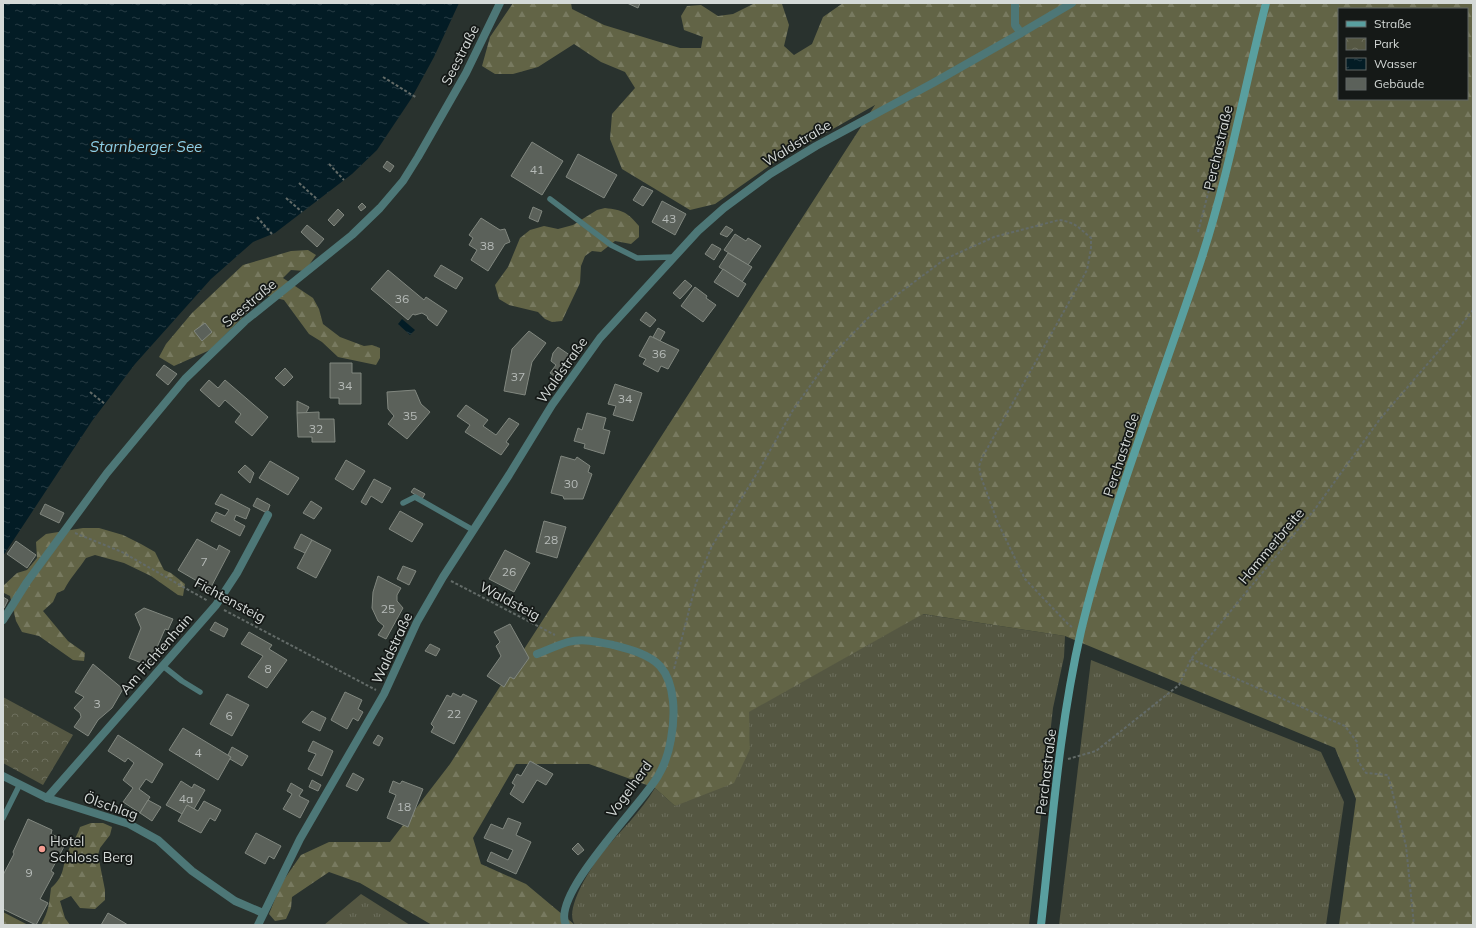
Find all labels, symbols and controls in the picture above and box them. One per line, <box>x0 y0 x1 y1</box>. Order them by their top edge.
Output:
legend <box>1338 8 1468 100</box>
text: Straße <box>1374 16 1411 31</box>
street label: Seestraße <box>437 22 483 88</box>
text: Park <box>1374 36 1400 51</box>
text: Wasser <box>1374 56 1417 71</box>
text: Gebäude <box>1374 76 1424 91</box>
street label: Perchastraße <box>1199 104 1237 192</box>
street label: Waldstraße <box>760 116 834 170</box>
water label: Starnberger See <box>90 137 202 156</box>
house number: 41 <box>530 162 544 177</box>
house number: 43 <box>662 211 676 226</box>
house number: 38 <box>480 238 494 253</box>
street label: Seestraße <box>218 275 280 331</box>
house number: 36 <box>395 291 409 306</box>
street label: Waldstraße <box>533 333 591 407</box>
house number: 36 <box>652 346 666 361</box>
house number: 37 <box>511 369 525 384</box>
house number: 34 <box>338 378 352 393</box>
house number: 34 <box>618 391 632 406</box>
house number: 35 <box>403 408 417 423</box>
street label: Perchastraße <box>1099 411 1143 499</box>
house number: 32 <box>309 421 323 436</box>
house number: 30 <box>564 476 578 491</box>
street label: Hammerbreite <box>1234 505 1308 587</box>
house number: 28 <box>544 532 558 547</box>
house number: 7 <box>200 554 208 569</box>
house number: 26 <box>502 564 516 579</box>
street label: Fichtensteig <box>191 574 269 626</box>
street label: Waldsteig <box>477 578 543 624</box>
house number: 25 <box>381 601 395 616</box>
street label: Waldstraße <box>368 609 416 687</box>
street label: Am Fichtenhain <box>116 610 196 698</box>
house number: 8 <box>264 661 272 676</box>
house number: 3 <box>93 696 101 711</box>
house number: 22 <box>447 706 461 721</box>
house number: 6 <box>225 708 233 723</box>
street label: Perchastraße <box>1032 728 1060 816</box>
house number: 4 <box>194 745 202 760</box>
street label: Vogelherd <box>602 757 656 821</box>
street label: Ölschlag <box>81 788 141 824</box>
house number: 4a <box>179 791 193 806</box>
house number: 18 <box>397 799 411 814</box>
place label: Hotel Schloss Berg <box>50 832 133 866</box>
marker: Hotel Schloss Berg <box>37 844 47 854</box>
house number: 9 <box>25 865 33 880</box>

